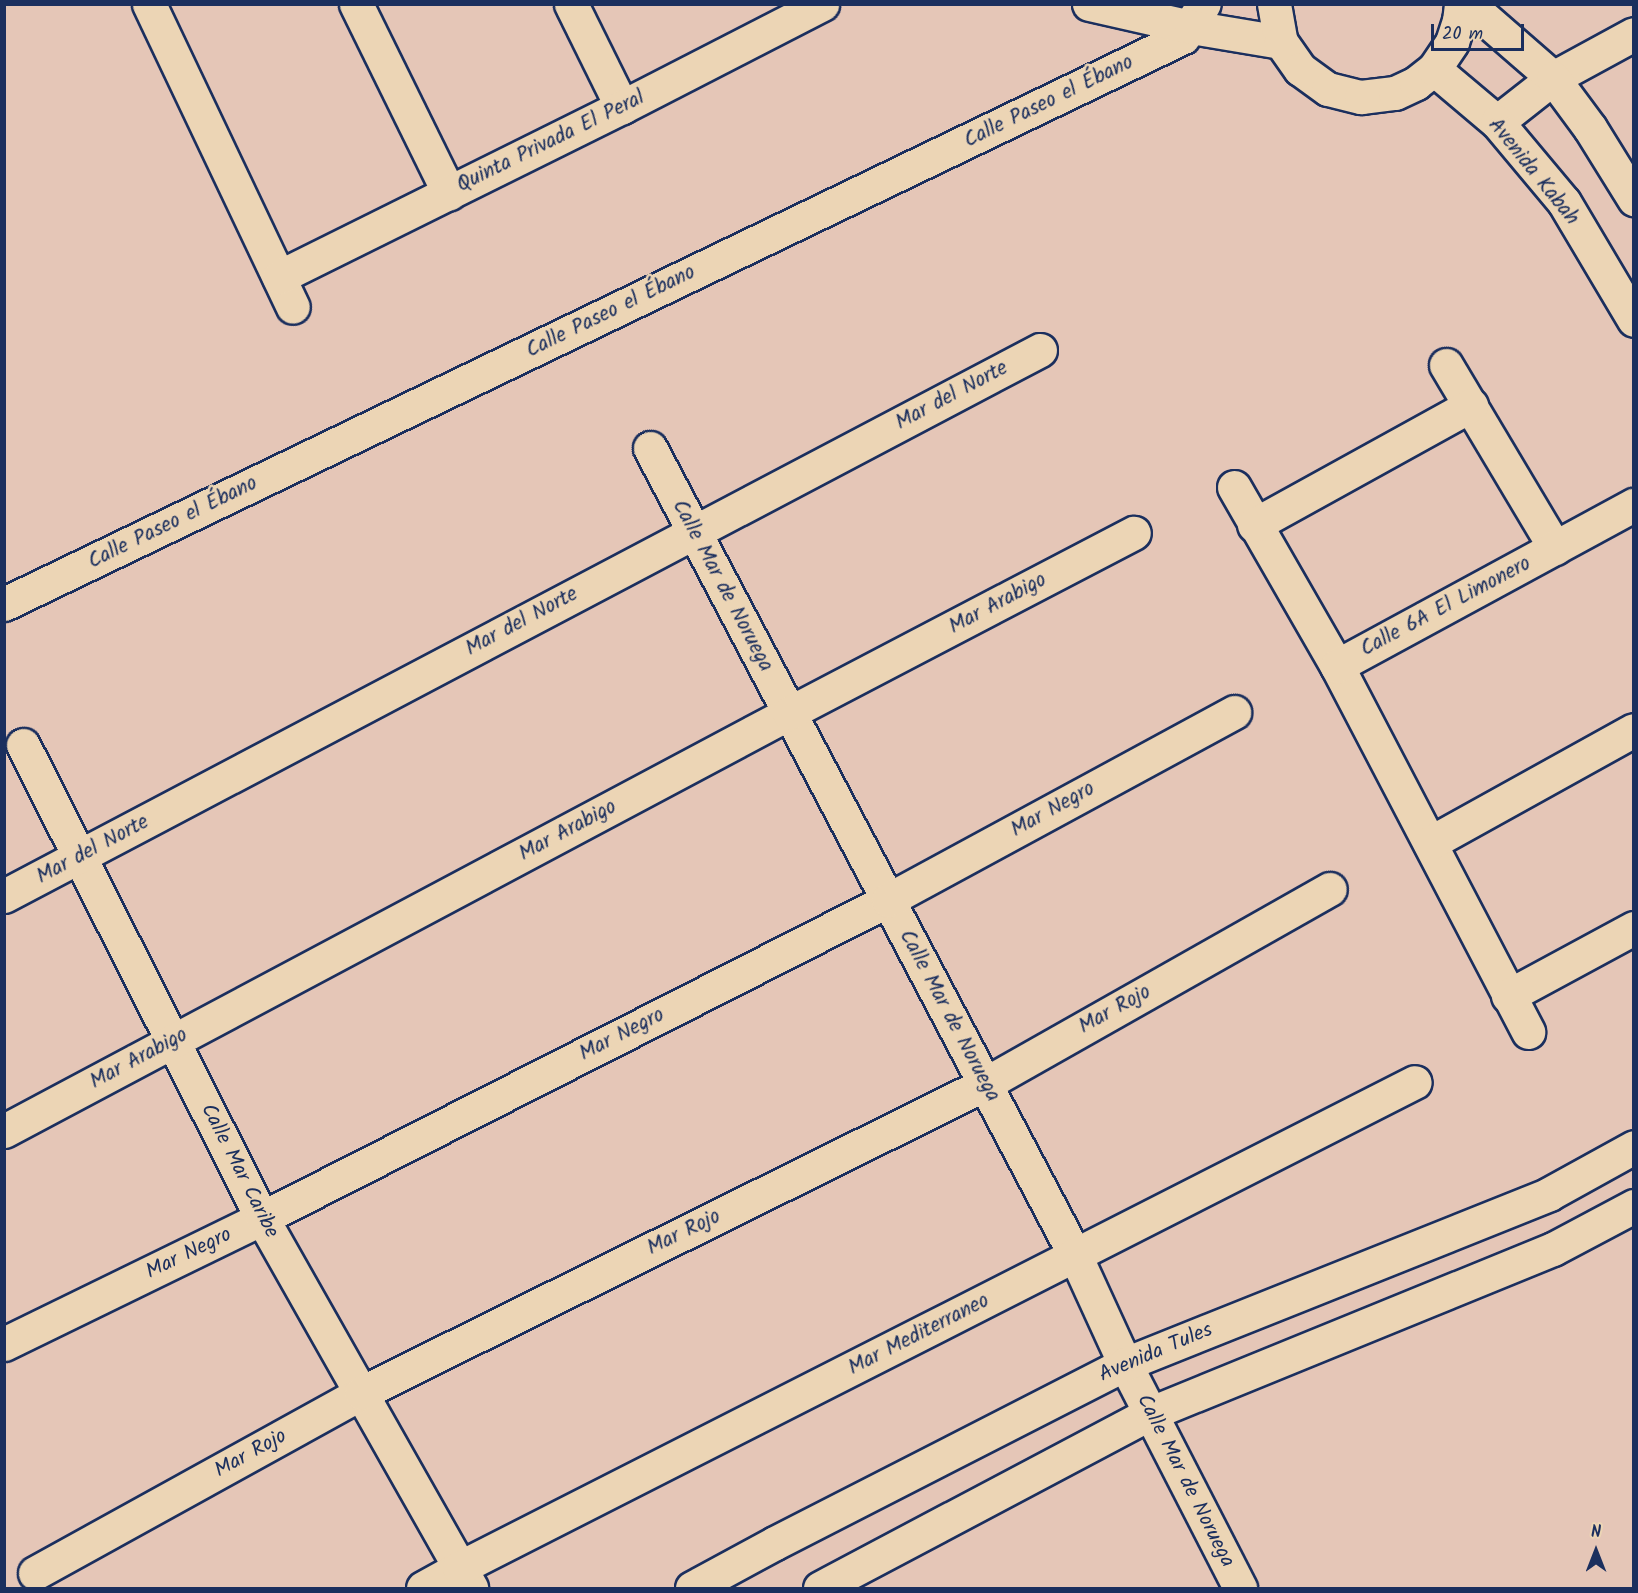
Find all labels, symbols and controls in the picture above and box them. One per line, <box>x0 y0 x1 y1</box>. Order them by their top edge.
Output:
scale bar <box>1434 12 1527 50</box>
text: 20 m <box>1442 20 1483 49</box>
street label: Calle Paseo el Ébano <box>960 50 1138 154</box>
street label: Quinta Privada El Peral <box>453 86 649 198</box>
street label: Avenida Kabah <box>1482 113 1584 231</box>
street label: Calle Paseo el Ébano <box>522 260 700 364</box>
street label: Mar del Norte <box>892 356 1012 436</box>
street label: Calle Paseo el Ébano <box>84 471 262 575</box>
street label: Calle Mar de Noruega <box>666 496 778 676</box>
street label: Calle 6A El Limonero <box>1357 551 1535 663</box>
street label: Mar Arabigo <box>945 568 1051 640</box>
street label: Mar del Norte <box>462 582 582 662</box>
street label: Mar Negro <box>1007 777 1099 843</box>
street label: Mar Arabigo <box>515 795 621 867</box>
street label: Mar del Norte <box>33 810 153 890</box>
street label: Calle Mar de Noruega <box>893 926 1005 1106</box>
street label: Mar Rojo <box>1075 980 1155 1040</box>
street label: Mar Negro <box>575 1003 669 1067</box>
street label: Mar Arabigo <box>86 1023 192 1095</box>
street label: Calle Mar Caribe <box>194 1100 284 1242</box>
street label: Mar Rojo <box>643 1204 725 1262</box>
street label: Mar Negro <box>142 1223 236 1285</box>
street label: Mar Mediterraneo <box>844 1289 994 1381</box>
street label: Avenida Tules <box>1095 1318 1217 1388</box>
street label: Calle Mar de Noruega <box>1130 1390 1240 1572</box>
street label: Mar Rojo <box>211 1424 291 1484</box>
text: N <box>1591 1520 1601 1545</box>
north arrow <box>1566 1521 1626 1581</box>

